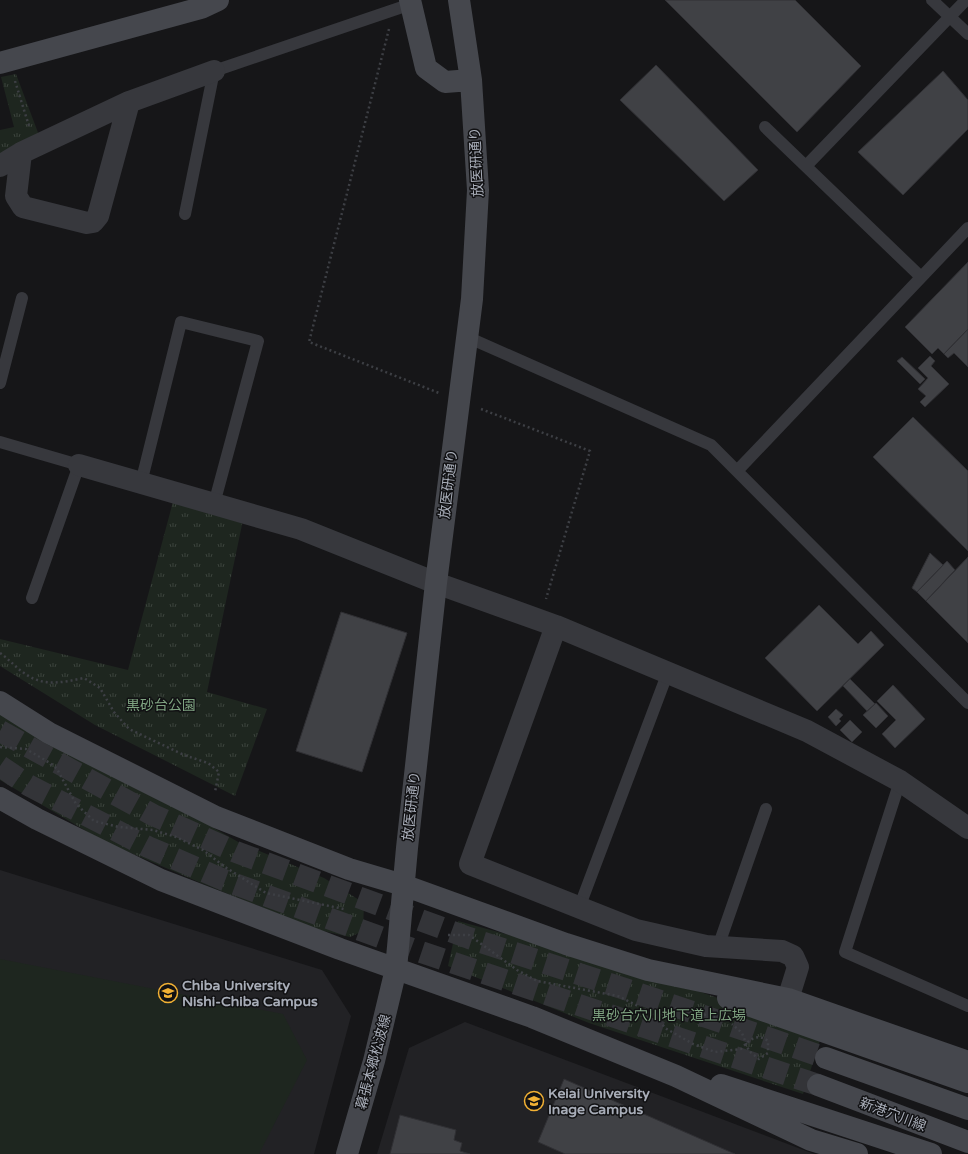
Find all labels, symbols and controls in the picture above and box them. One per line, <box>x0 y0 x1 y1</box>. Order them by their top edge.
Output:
street label: 放医研通り <box>466 127 487 197</box>
street label: 放医研通り <box>436 448 461 520</box>
park label: 黒砂台公園 <box>126 697 196 714</box>
street label: 放医研通り <box>399 770 424 842</box>
place label: Chiba University Nishi-Chiba Campus <box>182 977 318 1010</box>
school or university icon: Chiba University Nishi-Chiba Campus <box>157 982 179 1004</box>
park label: 黒砂台穴川地下道上広場 <box>592 1007 746 1024</box>
street label: 幕張本郷松波線 <box>353 1013 394 1112</box>
place label: Keiai University Inage Campus <box>548 1085 650 1118</box>
school or university icon: Keiai University Inage Campus <box>523 1090 545 1112</box>
street label: 新港穴川線 <box>857 1094 929 1135</box>

